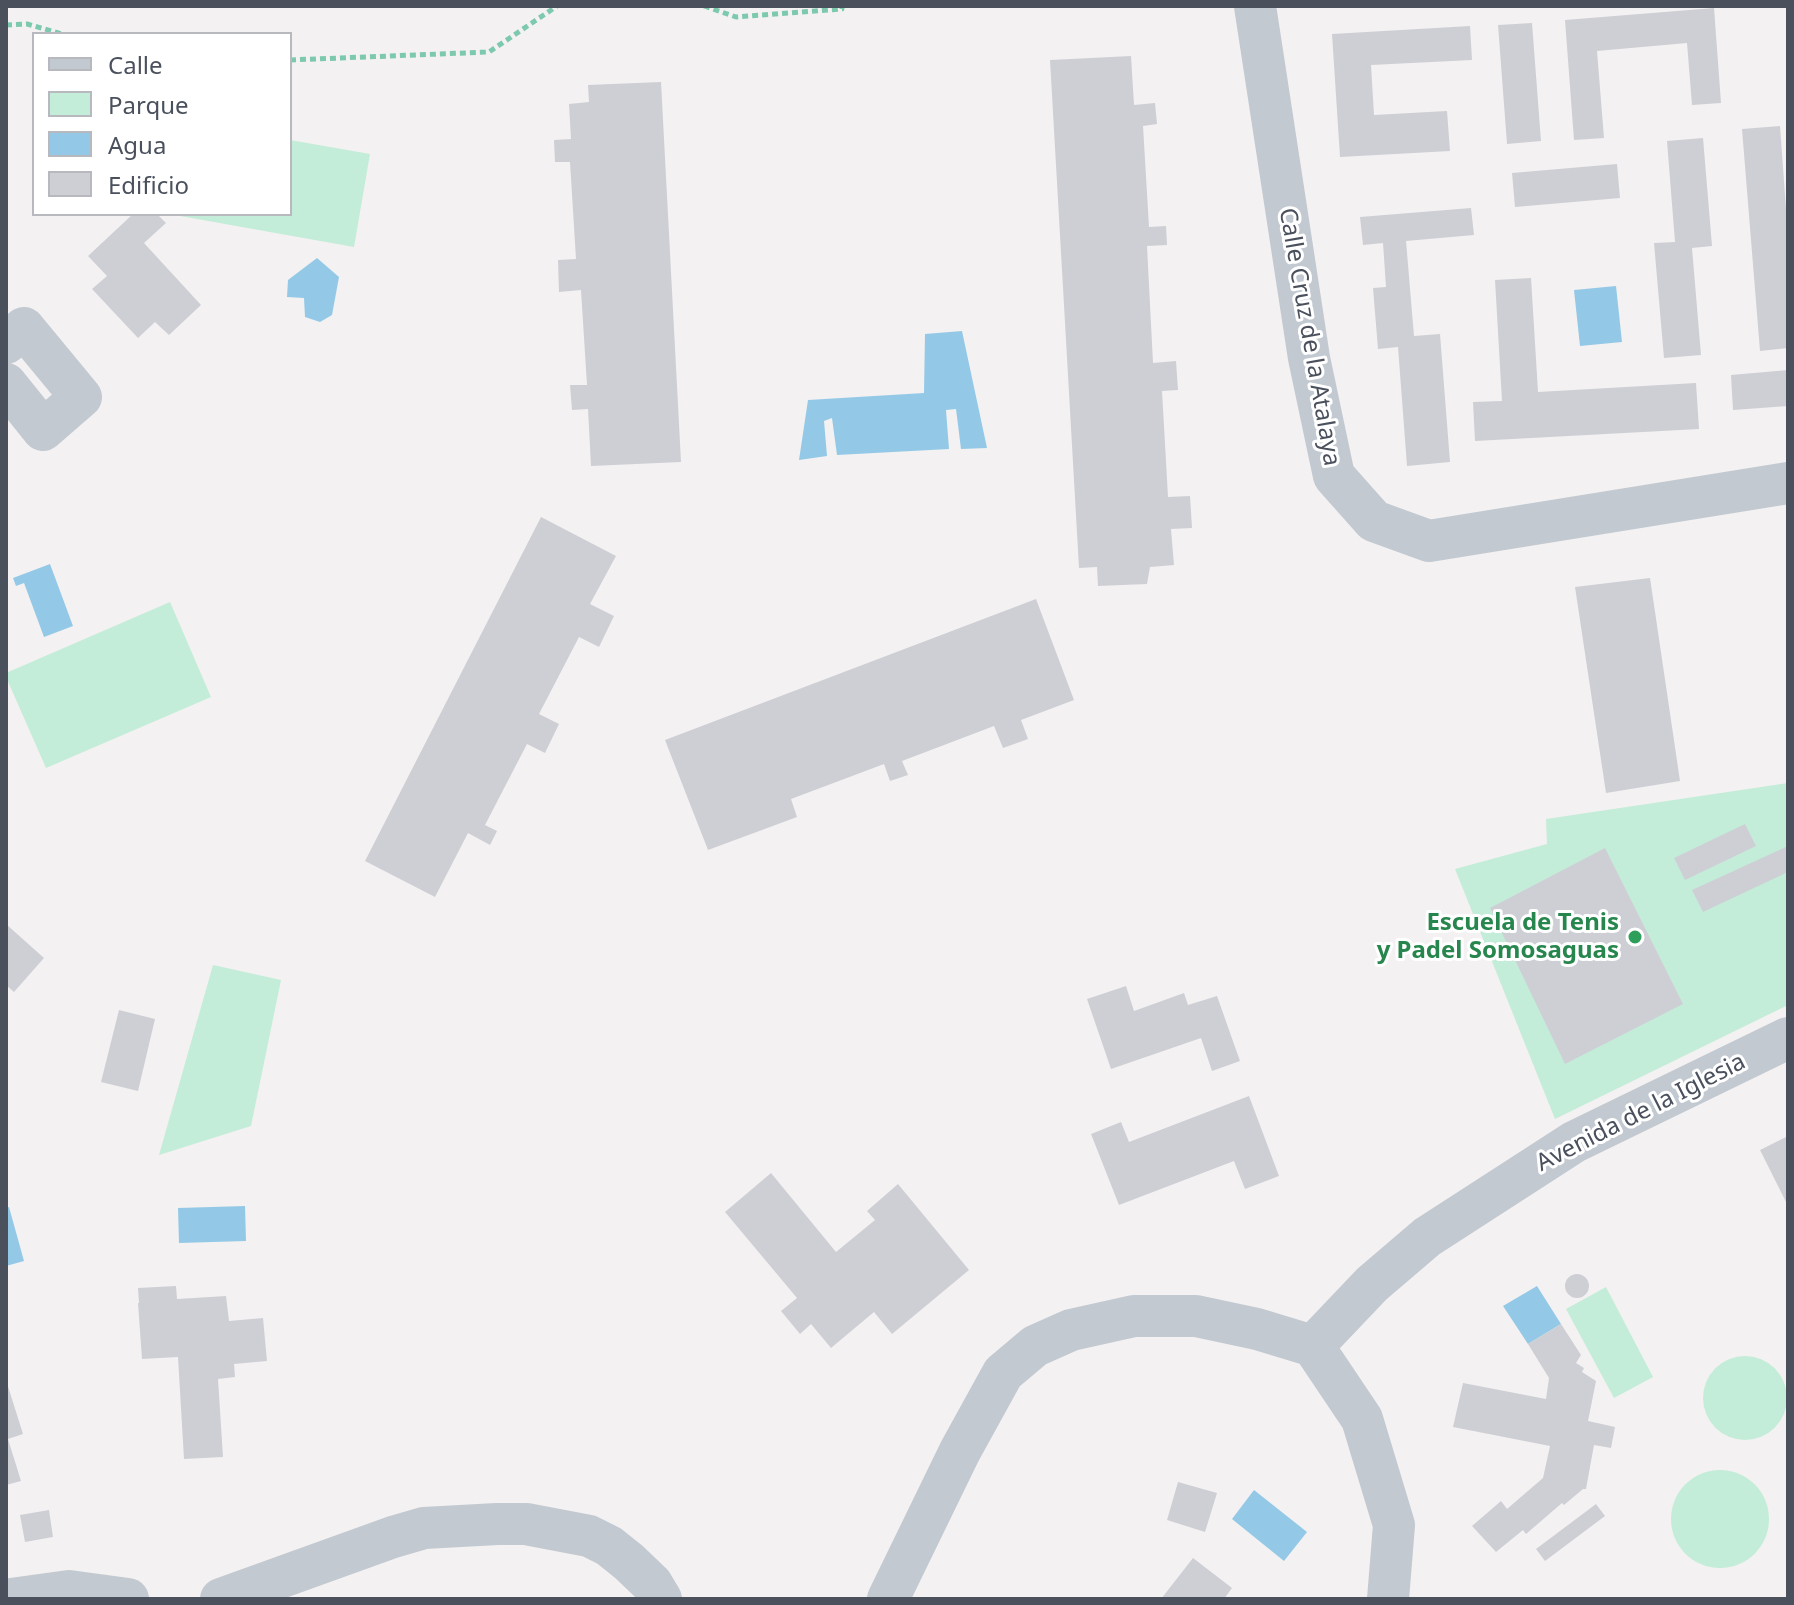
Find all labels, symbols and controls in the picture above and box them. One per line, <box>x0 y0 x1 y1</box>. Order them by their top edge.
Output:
legend <box>32 32 292 216</box>
text: Calle <box>108 48 163 81</box>
text: Parque <box>108 88 189 121</box>
text: Agua <box>108 128 166 161</box>
text: Edificio <box>108 168 189 201</box>
street label: Calle Cruz de la Atalaya <box>1272 206 1346 468</box>
place label: Escuela de Tenis y Padel Somosaguas <box>1377 909 1619 965</box>
marker: Escuela de Tenis y Padel Somosaguas <box>1626 928 1644 946</box>
street label: Avenida de la Iglesia <box>1532 1048 1750 1178</box>

